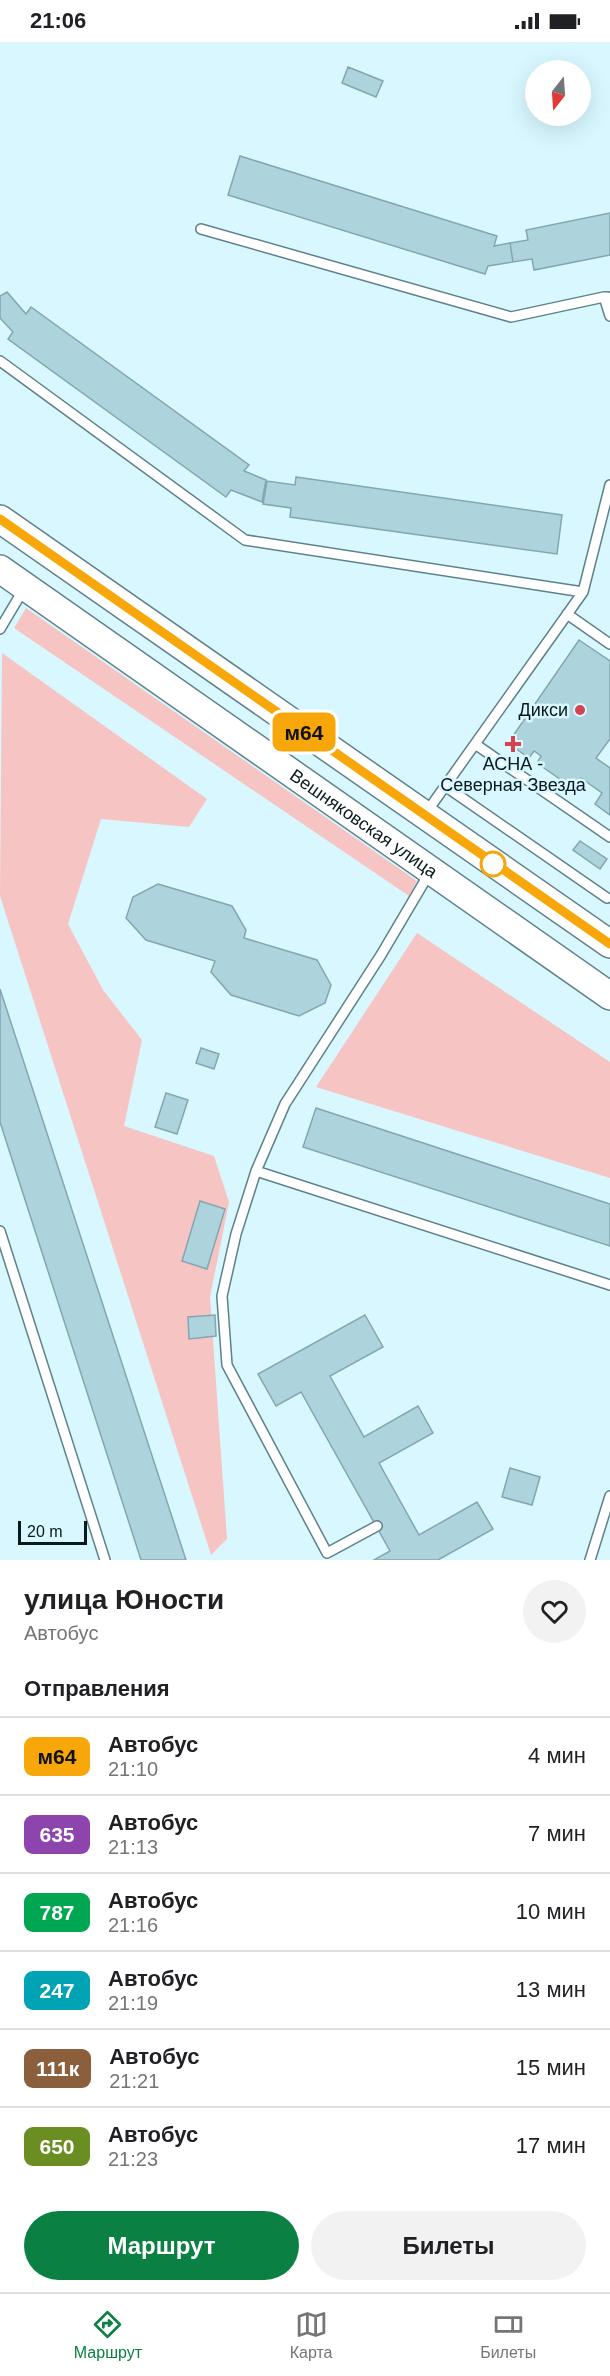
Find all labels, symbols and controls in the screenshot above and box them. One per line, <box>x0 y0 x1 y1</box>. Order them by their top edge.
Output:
text: 21:06 <box>30 8 86 33</box>
north arrow <box>525 60 591 126</box>
map controls <box>525 60 591 126</box>
place label: Дикси <box>519 700 568 720</box>
marker: Дикси <box>573 703 587 717</box>
line badge: м64 <box>270 712 338 752</box>
text: м64 <box>285 721 323 744</box>
marker: АСНА - Северная Звезда <box>506 737 520 751</box>
place label: АСНА - Северная Звезда <box>440 754 587 795</box>
street label: Вешняковская улица <box>286 765 442 883</box>
unlabelled marker <box>480 851 506 877</box>
scale bar <box>18 1518 87 1546</box>
text: 20 m <box>27 1523 63 1540</box>
button: heart <box>523 1580 586 1643</box>
text: улица Юности <box>24 1584 224 1615</box>
text: Автобус <box>24 1622 98 1644</box>
text: Отправления <box>24 1676 170 1701</box>
text: Автобус <box>108 1732 198 1757</box>
text: 4 мин <box>528 1743 586 1768</box>
text: м64 <box>38 1745 76 1768</box>
text: 21:10 <box>108 1758 158 1780</box>
text: Автобус <box>108 1810 198 1835</box>
text: 7 мин <box>528 1821 586 1846</box>
text: 635 <box>39 1823 75 1846</box>
text: 21:13 <box>108 1836 158 1858</box>
text: Автобус <box>108 1888 198 1913</box>
text: 10 мин <box>516 1899 586 1924</box>
text: 787 <box>39 1901 75 1924</box>
text: 21:16 <box>108 1914 158 1936</box>
text: Автобус <box>108 1966 198 1991</box>
text: 13 мин <box>516 1977 586 2002</box>
text: 247 <box>39 1979 75 2002</box>
text: 21:19 <box>108 1992 158 2014</box>
text: Автобус <box>109 2044 200 2069</box>
text: 15 мин <box>516 2055 586 2080</box>
text: 111к <box>36 2057 79 2080</box>
text: 21:21 <box>109 2070 159 2092</box>
text: Автобус <box>108 2122 198 2147</box>
text: 17 мин <box>516 2133 586 2158</box>
text: 650 <box>39 2135 75 2158</box>
text: 21:23 <box>108 2148 158 2170</box>
button: Маршрут <box>24 2211 299 2280</box>
button: Билеты <box>311 2211 586 2280</box>
tab: Маршрут <box>74 2308 142 2362</box>
tab: Карта <box>290 2308 333 2362</box>
tab: Билеты <box>480 2308 536 2362</box>

